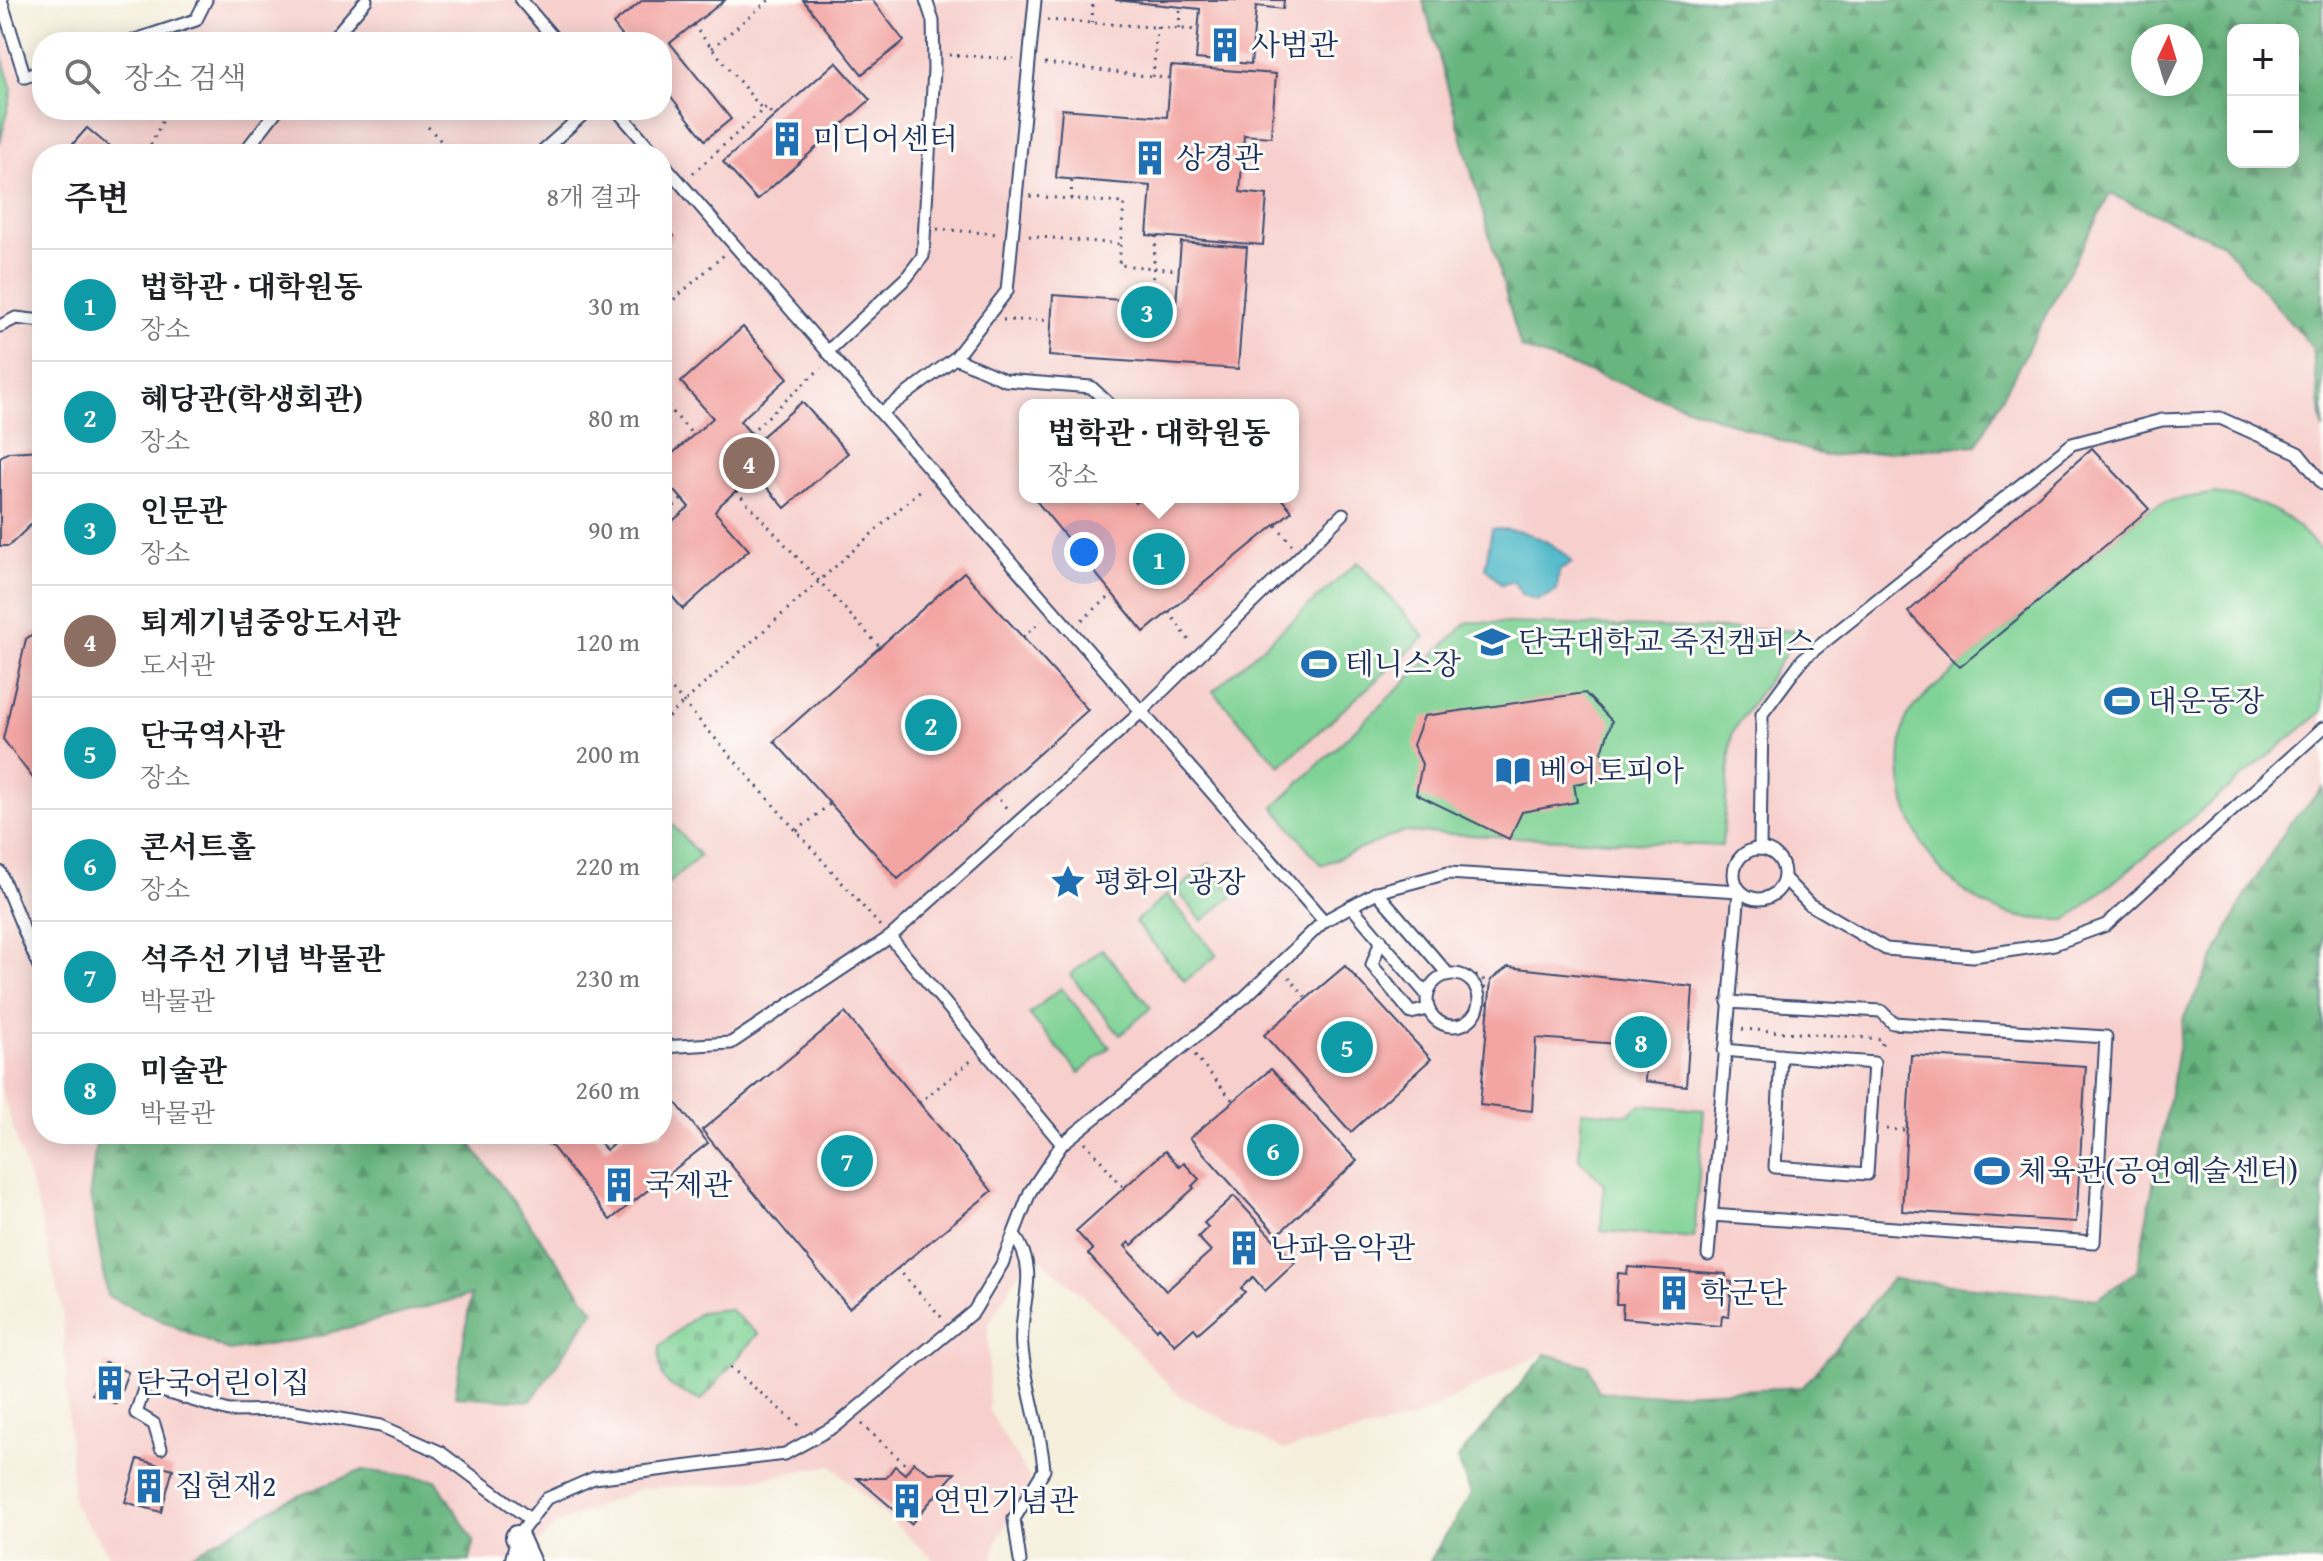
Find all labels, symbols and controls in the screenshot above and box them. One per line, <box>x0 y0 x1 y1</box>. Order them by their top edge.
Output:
place label: 사범관 <box>1251 22 1339 66</box>
north arrow <box>2131 24 2203 96</box>
map controls <box>2227 24 2299 168</box>
button: + <box>2227 24 2299 96</box>
building icon: 사범관 <box>1206 26 1244 64</box>
search box <box>32 32 672 120</box>
icon: search <box>60 54 104 98</box>
text: 장소 검색 <box>124 55 247 99</box>
button: − <box>2227 96 2299 168</box>
place label: 미디어센터 <box>813 116 958 160</box>
building icon: 미디어센터 <box>768 120 806 158</box>
place label: 상경관 <box>1176 135 1264 179</box>
building icon: 상경관 <box>1131 139 1169 177</box>
text: 주변 <box>64 173 130 222</box>
text: 8개 결과 <box>546 177 640 216</box>
text: 법학관 · 대학원동 <box>140 264 363 308</box>
pin: 3 <box>1121 282 1173 342</box>
text: 1 <box>83 286 97 325</box>
text: 30 m <box>588 286 640 325</box>
text: 장소 <box>140 309 190 348</box>
text: 혜당관(학생회관) <box>140 376 363 420</box>
text: 2 <box>83 398 97 437</box>
text: 80 m <box>588 398 640 437</box>
popup <box>1019 399 1299 503</box>
text: 법학관 · 대학원동 <box>1048 410 1270 454</box>
text: 장소 <box>140 421 190 460</box>
pin: 4 <box>723 433 775 493</box>
text: 장소 <box>1048 455 1098 494</box>
text: 인문관 <box>140 488 227 532</box>
text: 3 <box>83 510 97 549</box>
text: 90 m <box>588 510 640 549</box>
pin: 1 <box>1133 529 1185 589</box>
your location <box>1064 532 1104 572</box>
text: 장소 <box>140 533 190 572</box>
text: 퇴계기념중앙도서관 <box>140 600 401 644</box>
place label: 단국대학교 죽전캠퍼스 <box>1518 619 1814 663</box>
text: 4 <box>83 622 97 661</box>
text: 120 m <box>575 622 640 661</box>
school or university icon: 단국대학교 죽전캠퍼스 <box>1473 623 1511 661</box>
place label: 테니스장 <box>1345 641 1461 685</box>
text: 도서관 <box>140 645 215 684</box>
sports icon: 테니스장 <box>1300 645 1338 683</box>
place label: 대운동장 <box>2148 678 2264 722</box>
sports icon: 대운동장 <box>2103 682 2141 720</box>
pin: 2 <box>905 695 957 755</box>
text: 단국역사관 <box>140 712 285 756</box>
text: 5 <box>83 734 97 773</box>
text: 200 m <box>575 734 640 773</box>
place label: 베어토피아 <box>1539 748 1684 792</box>
library icon: 베어토피아 <box>1494 752 1532 790</box>
text: 장소 <box>140 757 190 796</box>
text: 콘서트홀 <box>140 824 256 868</box>
text: 6 <box>83 846 97 885</box>
text: 220 m <box>575 846 640 885</box>
place label: 평화의 광장 <box>1094 859 1246 903</box>
place icon: 평화의 광장 <box>1049 863 1087 901</box>
text: 장소 <box>140 869 190 908</box>
text: 석주선 기념 박물관 <box>140 936 385 980</box>
text: 7 <box>83 958 97 997</box>
text: 230 m <box>575 958 640 997</box>
text: 박물관 <box>140 981 215 1020</box>
pin: 8 <box>1615 1012 1667 1072</box>
pin: 5 <box>1321 1017 1373 1077</box>
text: 미술관 <box>140 1048 227 1092</box>
text: 8 <box>83 1070 97 1109</box>
text: 260 m <box>575 1070 640 1109</box>
text: 박물관 <box>140 1093 215 1132</box>
pin: 6 <box>1247 1120 1299 1180</box>
pin: 7 <box>821 1131 873 1191</box>
place label: 체육관(공연예술센터) <box>2018 1148 2298 1192</box>
sports icon: 체육관(공연예술센터) <box>1973 1152 2011 1190</box>
place label: 국제관 <box>645 1162 733 1206</box>
building icon: 국제관 <box>600 1166 638 1204</box>
place label: 난파음악관 <box>1270 1225 1416 1269</box>
building icon: 난파음악관 <box>1225 1229 1263 1267</box>
place label: 학군단 <box>1700 1270 1787 1314</box>
building icon: 학군단 <box>1655 1274 1693 1312</box>
place label: 단국어린이집 <box>136 1360 310 1404</box>
building icon: 단국어린이집 <box>91 1364 129 1402</box>
place label: 집현재2 <box>175 1463 276 1507</box>
building icon: 집현재2 <box>130 1467 168 1505</box>
place label: 연민기념관 <box>933 1478 1079 1522</box>
building icon: 연민기념관 <box>888 1482 926 1520</box>

